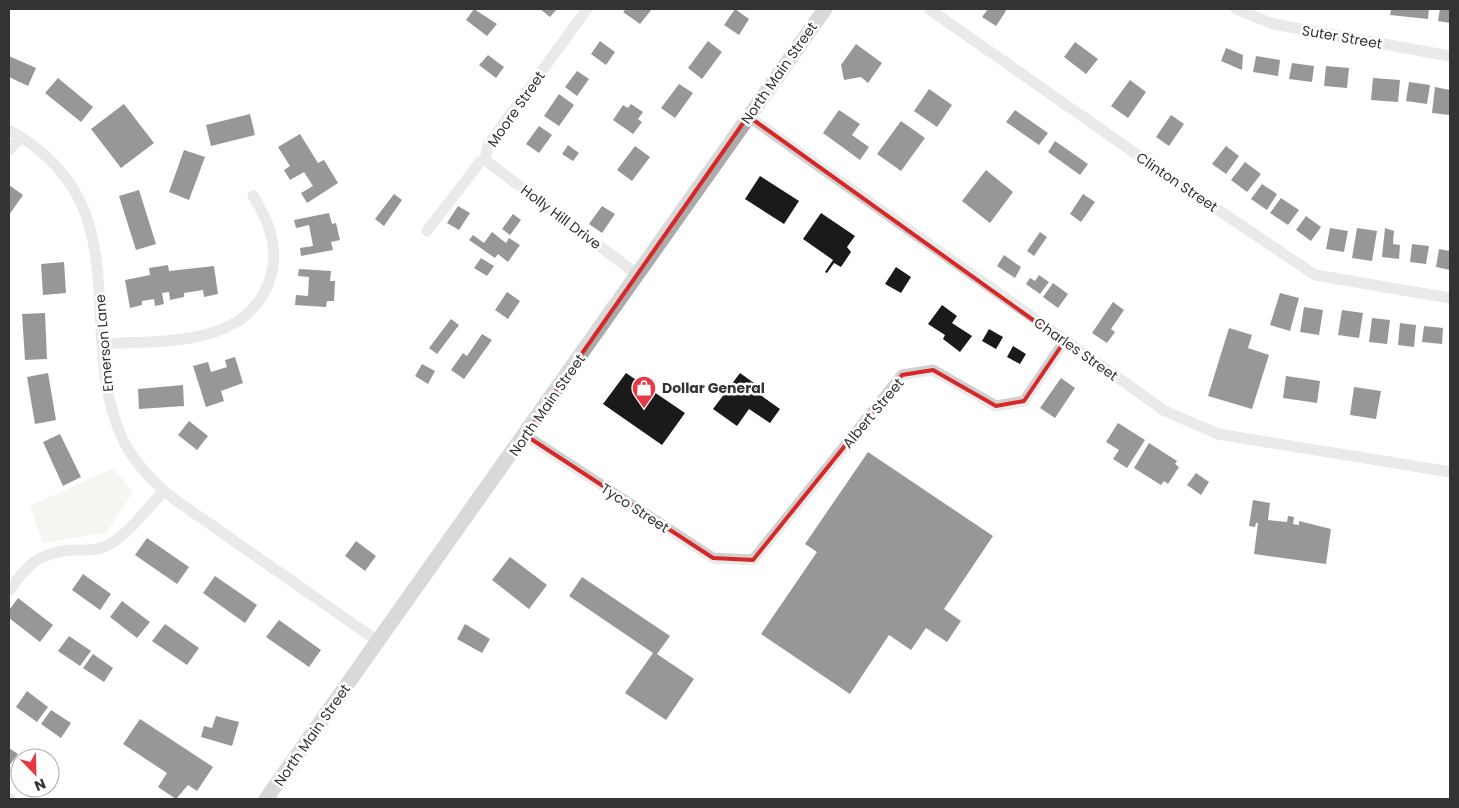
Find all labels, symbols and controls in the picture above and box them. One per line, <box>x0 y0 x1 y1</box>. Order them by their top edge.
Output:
street label: North Main Street <box>736 18 822 128</box>
street label: Suter Street <box>1300 20 1384 54</box>
street label: Moore Street <box>482 67 550 151</box>
street label: Clinton Street <box>1132 147 1222 217</box>
street label: Holly Hill Drive <box>517 180 606 254</box>
street label: Emerson Lane <box>90 293 118 392</box>
street label: Charles Street <box>1030 313 1122 385</box>
street label: North Main Street <box>504 350 590 460</box>
street label: Albert Street <box>838 374 908 452</box>
shop icon: Dollar General <box>631 375 657 409</box>
place label: Dollar General <box>662 378 765 398</box>
street label: Tyco Street <box>597 478 673 538</box>
street label: North Main Street <box>269 680 355 790</box>
north arrow <box>10 748 60 798</box>
text: N <box>31 774 49 796</box>

